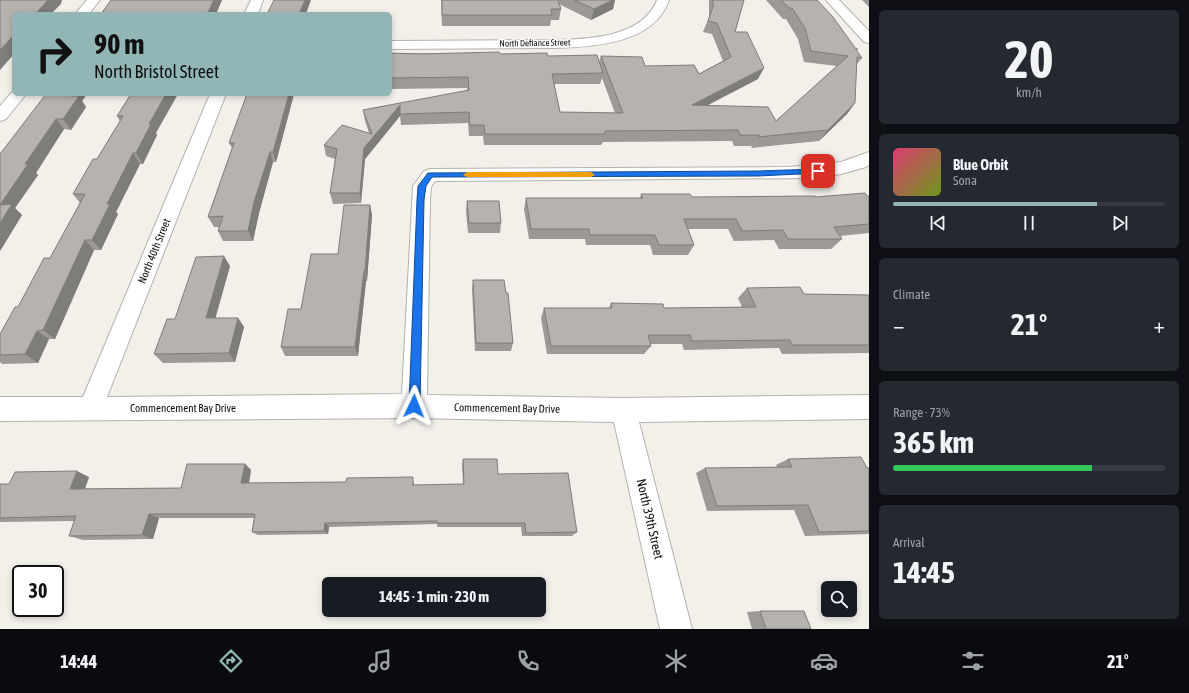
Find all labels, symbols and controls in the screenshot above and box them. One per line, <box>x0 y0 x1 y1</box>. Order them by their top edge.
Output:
icon: right <box>28 28 80 80</box>
text: 90 m <box>94 28 144 60</box>
text: 20 <box>1005 29 1053 89</box>
street label: North Defiance Street <box>499 37 571 49</box>
text: North Bristol Street <box>94 61 219 82</box>
text: km/h <box>1016 85 1042 100</box>
pin <box>801 154 835 188</box>
text: Blue Orbit <box>953 156 1008 173</box>
icon: arrive <box>807 160 829 182</box>
text: Sona <box>953 173 977 188</box>
icon: previous <box>927 212 949 234</box>
icon: pause <box>1018 212 1040 234</box>
icon: next <box>1109 212 1131 234</box>
street label: North 40th Street <box>135 217 173 285</box>
text: Climate <box>893 287 930 302</box>
text: 21° <box>1011 307 1047 341</box>
text: − <box>893 312 904 338</box>
text: + <box>1154 312 1165 338</box>
position arrow <box>393 385 435 427</box>
street label: Commencement Bay Drive <box>454 401 560 415</box>
street label: Commencement Bay Drive <box>130 402 236 414</box>
text: Range · 73% <box>893 405 950 420</box>
text: 365 km <box>893 425 974 459</box>
street label: North 39th Street <box>633 477 667 561</box>
text: Arrival <box>893 535 925 550</box>
text: 14:45 <box>893 555 955 589</box>
speed limit sign: 30 <box>12 565 64 617</box>
map controls <box>821 581 857 617</box>
button: search <box>821 581 857 617</box>
text: 14:45 · 1 min · 230 m <box>379 588 489 605</box>
icon: directions <box>217 647 245 675</box>
icon: music <box>366 647 394 675</box>
icon: phone <box>514 647 542 675</box>
icon: climate <box>662 647 690 675</box>
icon: car <box>810 647 838 675</box>
icon: filters <box>959 647 987 675</box>
text: 14:44 <box>60 651 97 672</box>
text: 21° <box>1107 651 1129 672</box>

